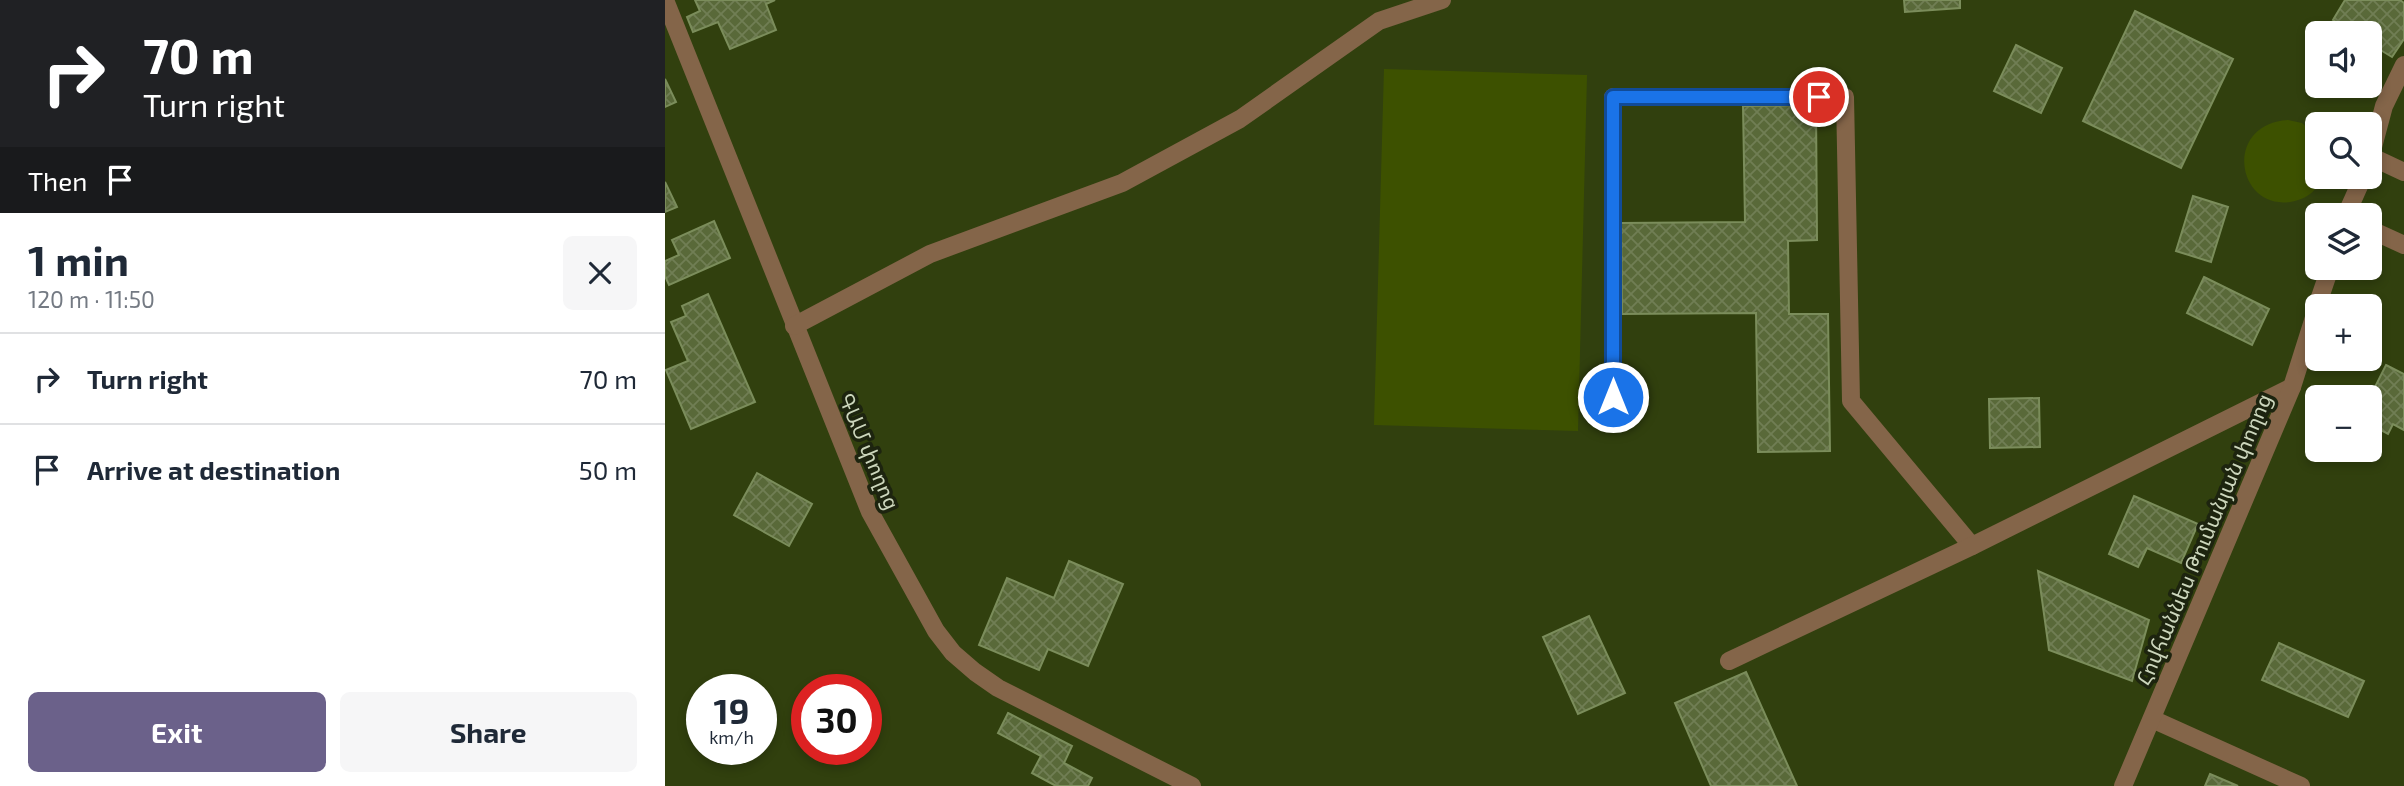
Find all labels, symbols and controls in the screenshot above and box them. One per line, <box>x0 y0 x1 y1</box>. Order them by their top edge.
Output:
map controls <box>2305 21 2382 462</box>
button: sound <box>2305 21 2382 98</box>
text: 70 m <box>143 25 254 84</box>
icon: right <box>28 28 119 119</box>
pin <box>1789 67 1849 127</box>
icon: arrive <box>1800 78 1838 116</box>
text: Turn right <box>143 85 285 123</box>
button: search <box>2305 112 2382 189</box>
icon: arrive <box>101 161 139 199</box>
text: Then <box>28 165 87 196</box>
button: layers <box>2305 203 2382 280</box>
text: 1 min <box>28 234 129 284</box>
button: close <box>563 236 637 310</box>
text: 120 m · 11:50 <box>28 285 155 313</box>
button: + <box>2305 294 2382 371</box>
icon: right <box>28 360 66 398</box>
position arrow <box>1576 360 1650 434</box>
text: Turn right <box>87 363 208 394</box>
text: 70 m <box>579 363 637 394</box>
button: − <box>2305 385 2382 462</box>
street label: ԳԱՄ փողոց <box>833 389 906 513</box>
street label: Հովհաննես Թումանյան փողոց <box>2130 389 2277 689</box>
icon: arrive <box>28 451 66 489</box>
text: Arrive at destination <box>87 454 340 485</box>
text: 50 m <box>579 454 637 485</box>
speed limit sign: 30 <box>791 674 882 765</box>
text: 19 <box>714 689 749 731</box>
button: Exit <box>28 692 326 772</box>
button: Share <box>340 692 637 772</box>
text: km/h <box>709 726 754 748</box>

